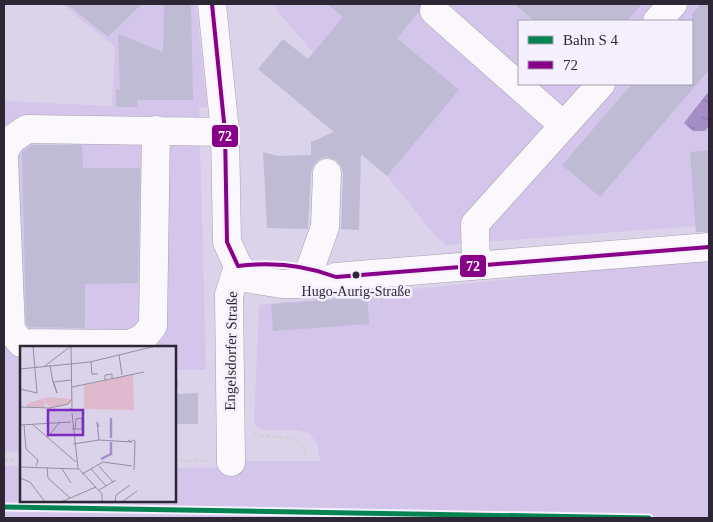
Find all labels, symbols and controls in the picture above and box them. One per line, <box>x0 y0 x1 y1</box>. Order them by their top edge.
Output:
legend <box>518 20 693 85</box>
text: Bahn S 4 <box>563 32 619 48</box>
text: 72 <box>563 57 578 73</box>
line badge: 72 <box>211 124 239 148</box>
text: 72 <box>218 129 232 144</box>
line badge: 72 <box>459 254 487 278</box>
text: 72 <box>466 259 480 274</box>
marker: Hugo-Aurig-Straße <box>351 270 361 280</box>
place label: Hugo-Aurig-Straße <box>302 284 410 299</box>
street label: Engelsdorfer Straße <box>222 291 240 411</box>
inset map <box>20 346 176 502</box>

